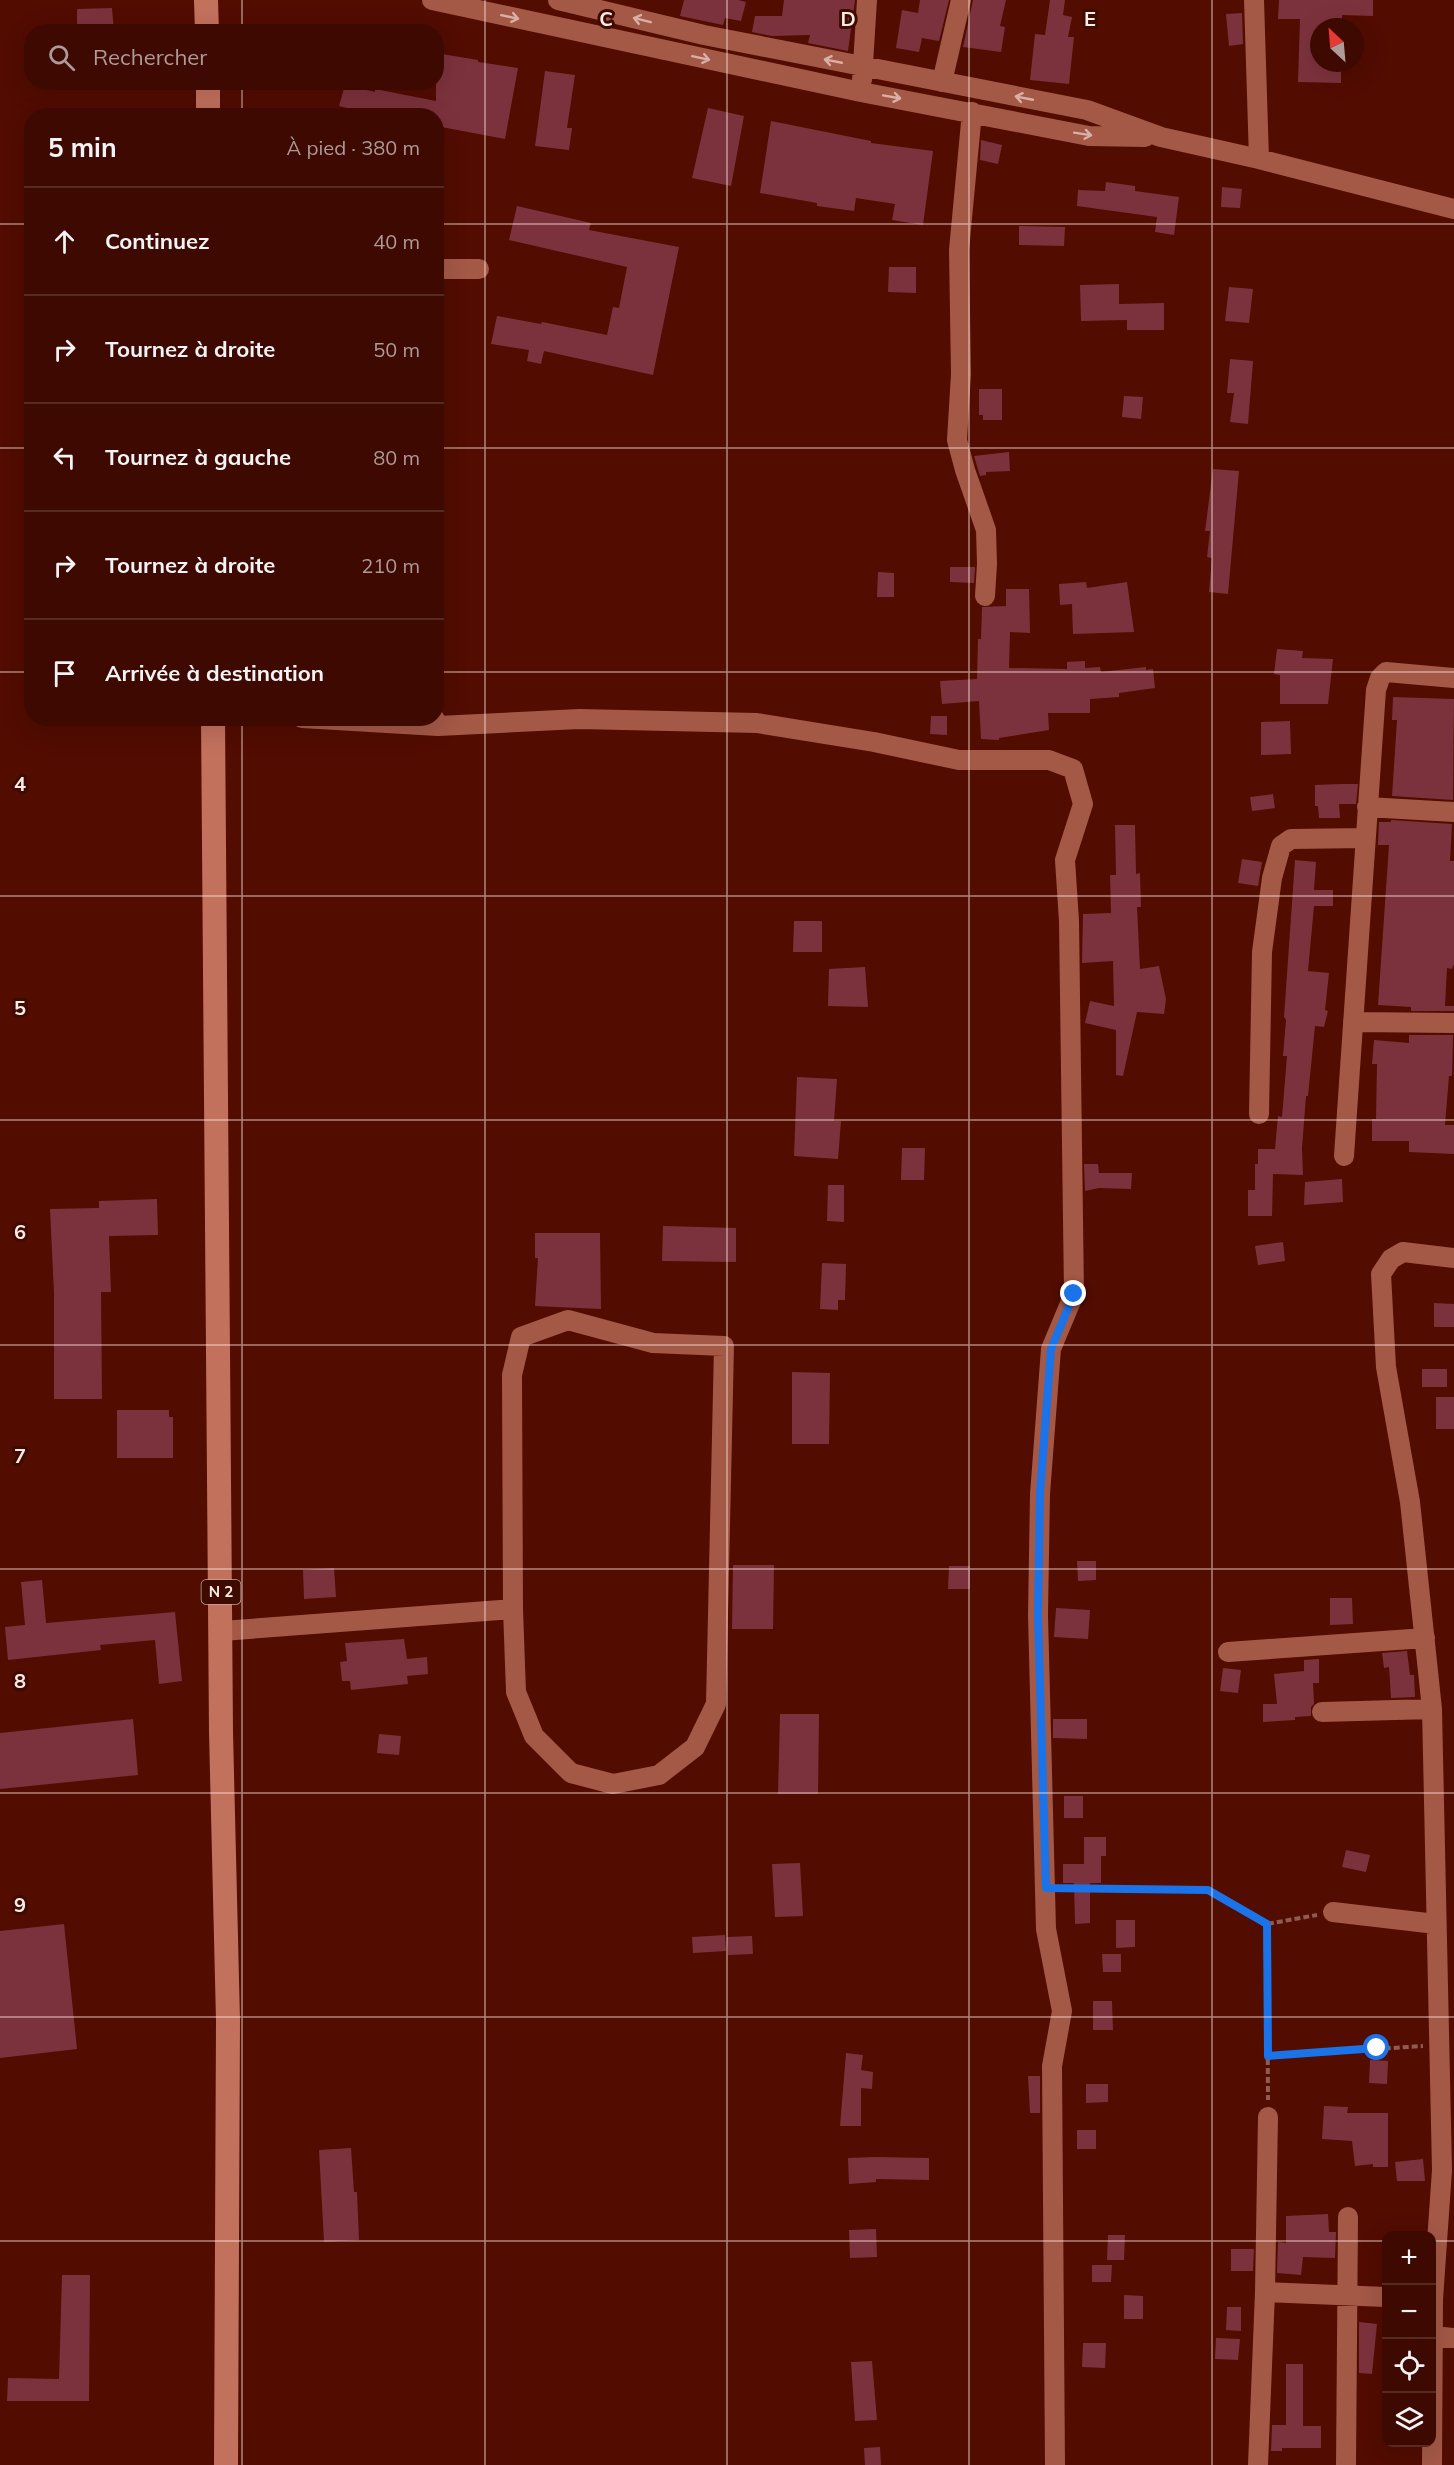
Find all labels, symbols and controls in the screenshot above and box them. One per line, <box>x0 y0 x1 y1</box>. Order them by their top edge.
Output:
text: C <box>599 6 613 31</box>
text: D <box>840 6 856 31</box>
text: E <box>1084 6 1096 31</box>
one-way arrow <box>500 12 519 23</box>
one-way arrow <box>633 14 652 26</box>
north arrow <box>1310 18 1364 72</box>
search box <box>24 24 444 90</box>
icon: search <box>45 41 78 74</box>
text: Rechercher <box>93 43 207 71</box>
one-way arrow <box>691 53 710 65</box>
one-way arrow <box>824 55 843 66</box>
one-way arrow <box>881 92 901 103</box>
one-way arrow <box>1015 92 1035 103</box>
one-way arrow <box>1073 129 1092 140</box>
text: 5 min <box>48 131 117 164</box>
text: À pied · 380 m <box>287 135 420 160</box>
icon: ahead <box>48 225 81 258</box>
text: Continuez <box>105 227 210 255</box>
text: 40 m <box>373 229 420 254</box>
icon: right <box>48 333 81 366</box>
text: Tournez à droite <box>105 335 275 363</box>
text: 50 m <box>373 337 420 362</box>
icon: left <box>48 441 81 474</box>
text: Tournez à gauche <box>105 443 291 471</box>
text: 80 m <box>373 445 420 470</box>
icon: right <box>48 549 81 582</box>
text: Tournez à droite <box>105 551 275 579</box>
text: 210 m <box>361 553 420 578</box>
icon: arrive <box>48 657 81 690</box>
text: Arrivée à destination <box>105 659 324 687</box>
text: 4 <box>14 771 26 796</box>
text: 5 <box>14 995 26 1020</box>
text: 6 <box>14 1219 26 1244</box>
route end <box>1060 1280 1086 1306</box>
text: 7 <box>14 1443 26 1468</box>
road number: N 2 <box>202 1580 240 1604</box>
text: 8 <box>14 1668 26 1693</box>
text: 9 <box>14 1892 26 1917</box>
route start <box>1363 2034 1389 2060</box>
map controls <box>1382 2231 1436 2447</box>
button: + <box>1382 2231 1436 2285</box>
button: − <box>1382 2285 1436 2339</box>
button: locate <box>1382 2339 1436 2393</box>
button: layers <box>1382 2393 1436 2447</box>

